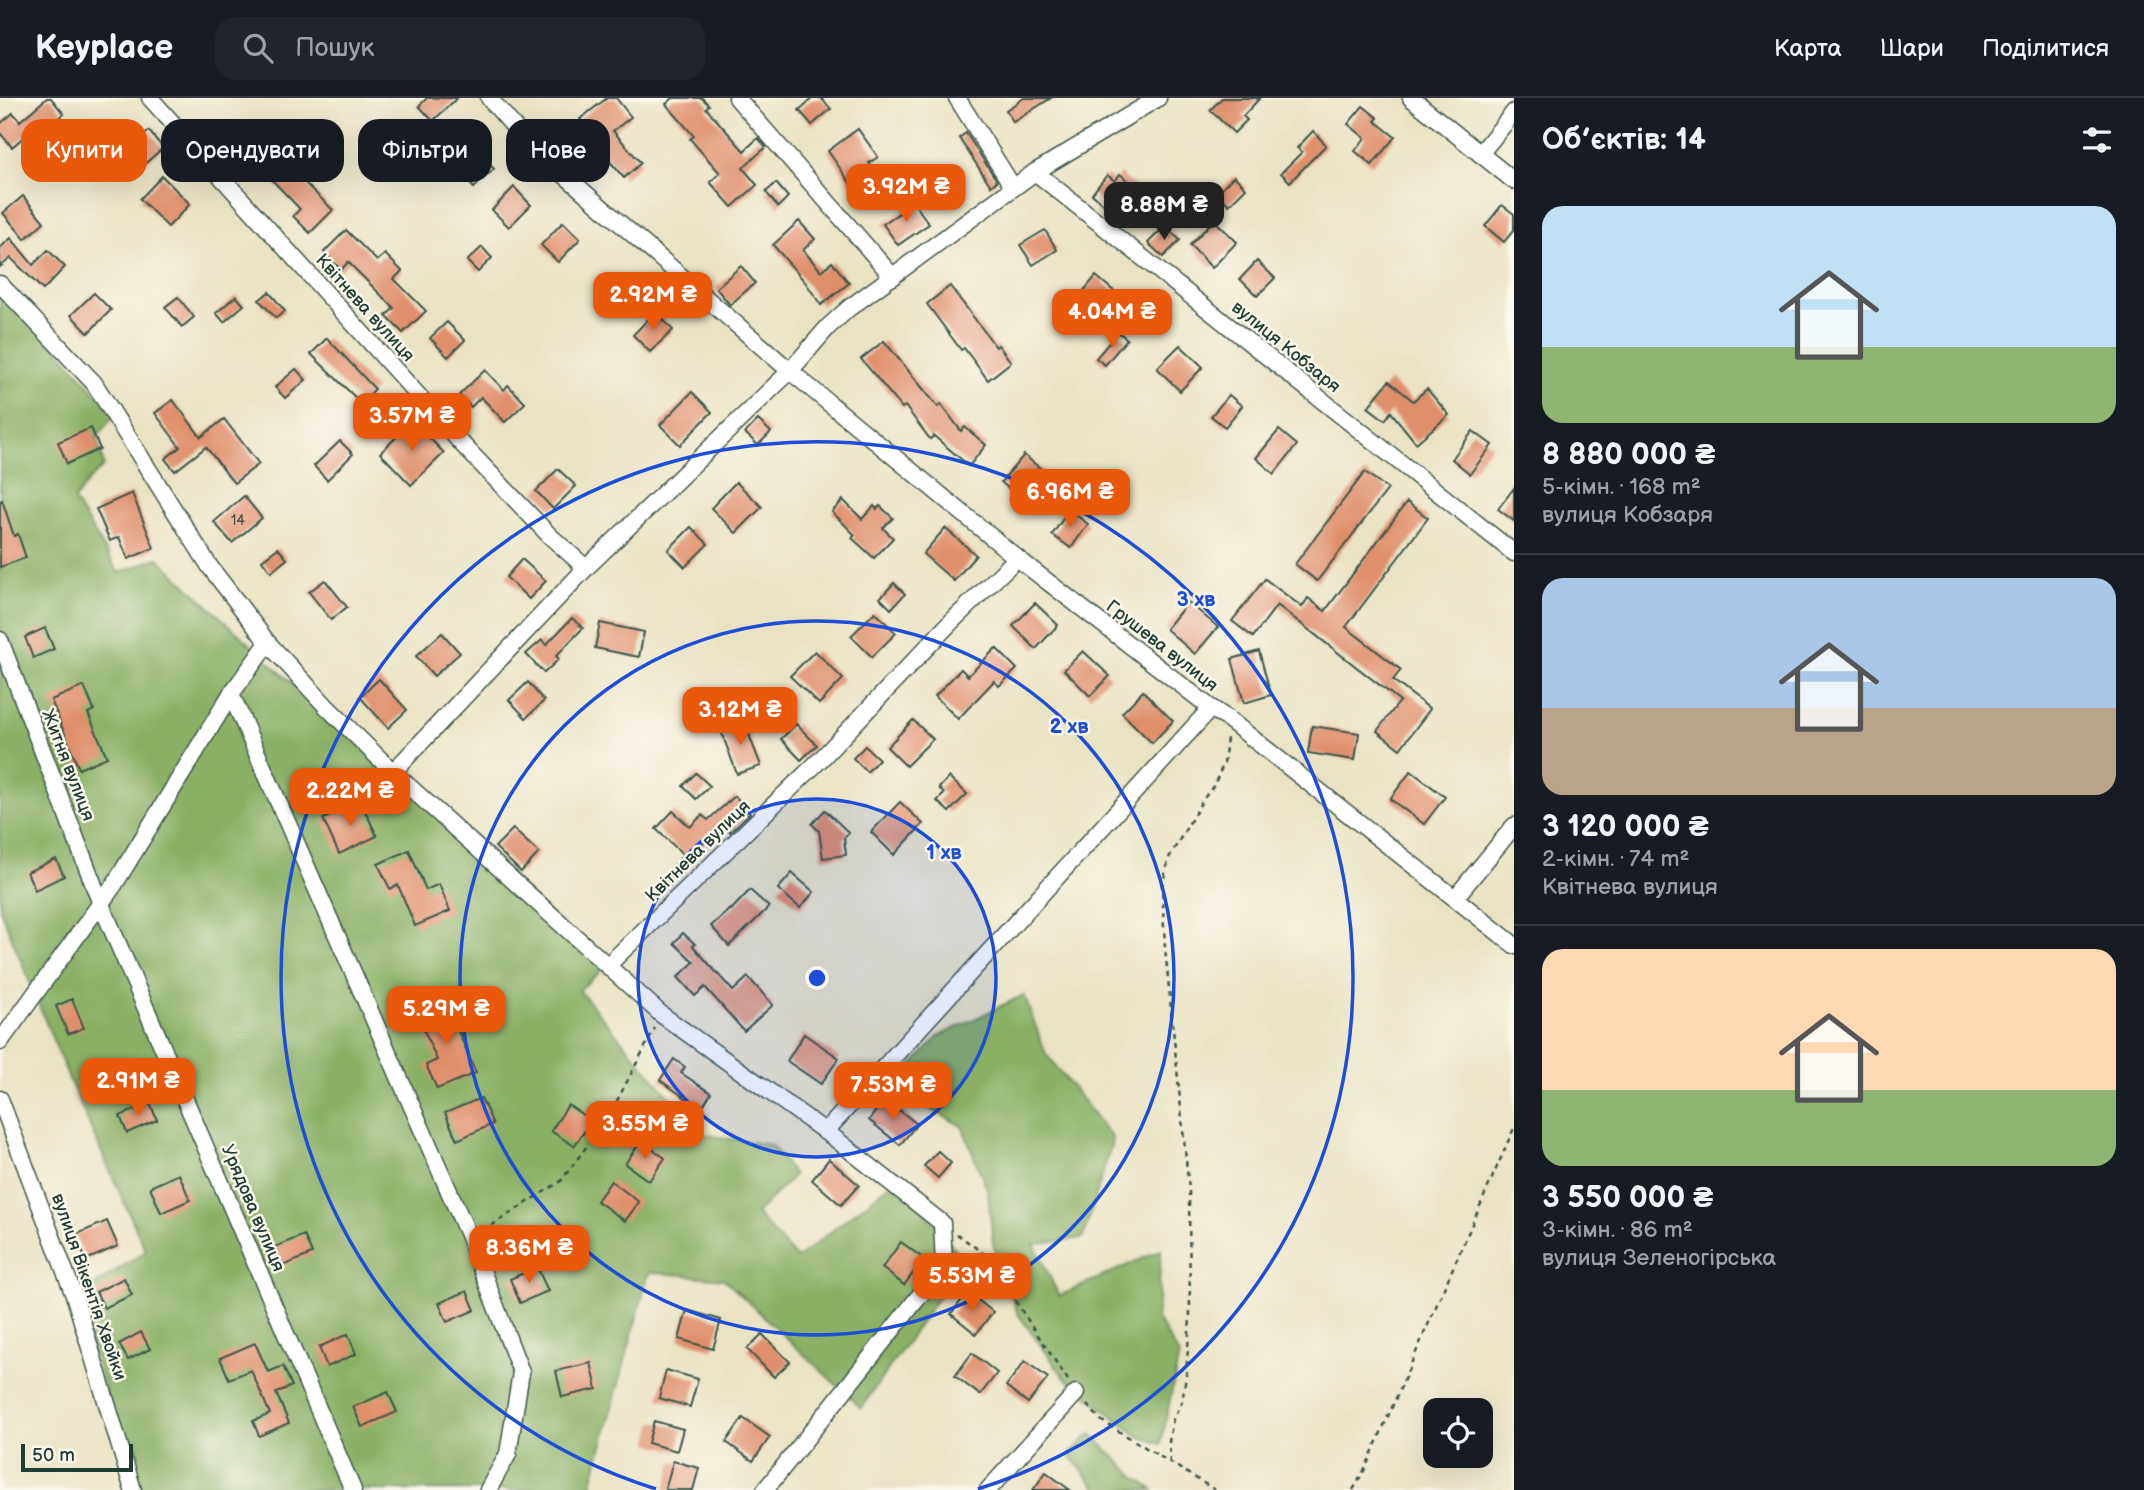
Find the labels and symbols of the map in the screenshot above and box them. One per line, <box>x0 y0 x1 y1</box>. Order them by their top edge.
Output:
pin: 3.92M ₴ <box>841 164 971 224</box>
pin: 8.88M ₴ <box>1099 183 1229 242</box>
street label: Квітнева вулиця <box>311 250 419 366</box>
pin: 2.92M ₴ <box>588 272 718 332</box>
pin: 4.04M ₴ <box>1047 289 1177 349</box>
street label: вулиця Кобзаря <box>1227 297 1345 397</box>
pin: 3.57M ₴ <box>347 394 477 453</box>
pin: 6.96M ₴ <box>1005 470 1135 529</box>
house number: 14 <box>231 512 245 529</box>
text: 3 хв <box>1177 587 1216 612</box>
street label: Грушева вулиця <box>1102 596 1222 696</box>
pin: 3.12M ₴ <box>675 688 805 747</box>
street label: Житня вулиця <box>37 706 99 824</box>
text: 2 хв <box>1049 714 1089 739</box>
pin: 2.22M ₴ <box>285 768 415 828</box>
street label: Квітнева вулиця <box>641 796 755 906</box>
text: 1 хв <box>926 840 962 865</box>
centre of rings <box>805 966 829 990</box>
pin: 5.29M ₴ <box>381 986 511 1046</box>
pin: 2.91M ₴ <box>73 1058 203 1118</box>
pin: 7.53M ₴ <box>828 1062 958 1122</box>
pin: 3.55M ₴ <box>580 1102 710 1161</box>
street label: Урядова вулиця <box>217 1141 289 1275</box>
street label: вулиця Вікентія Хвойки <box>47 1191 131 1383</box>
pin: 8.36M ₴ <box>464 1226 594 1285</box>
pin: 5.53M ₴ <box>907 1254 1037 1313</box>
scale bar <box>21 1441 133 1473</box>

